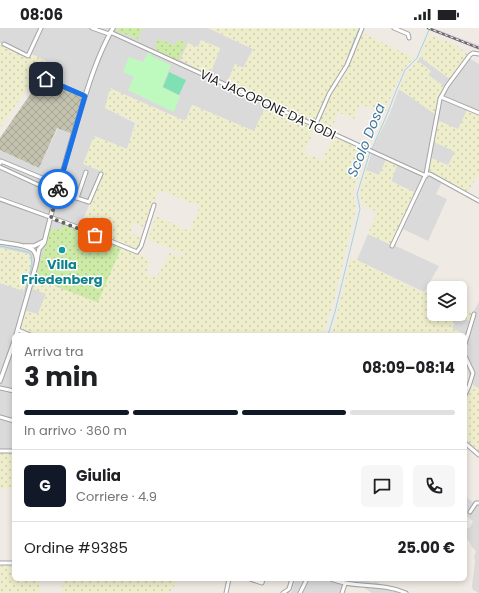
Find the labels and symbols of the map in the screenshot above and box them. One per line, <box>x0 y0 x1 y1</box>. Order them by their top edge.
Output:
pin <box>29 62 63 96</box>
street label: VIA JACOPONE DA TODI <box>197 65 339 144</box>
water label: Scolo Dosa <box>342 100 390 180</box>
courier <box>38 169 78 209</box>
pin <box>78 218 112 252</box>
marker: Villa Friedenberg <box>57 245 67 255</box>
place label: Villa Friedenberg <box>21 255 103 289</box>

